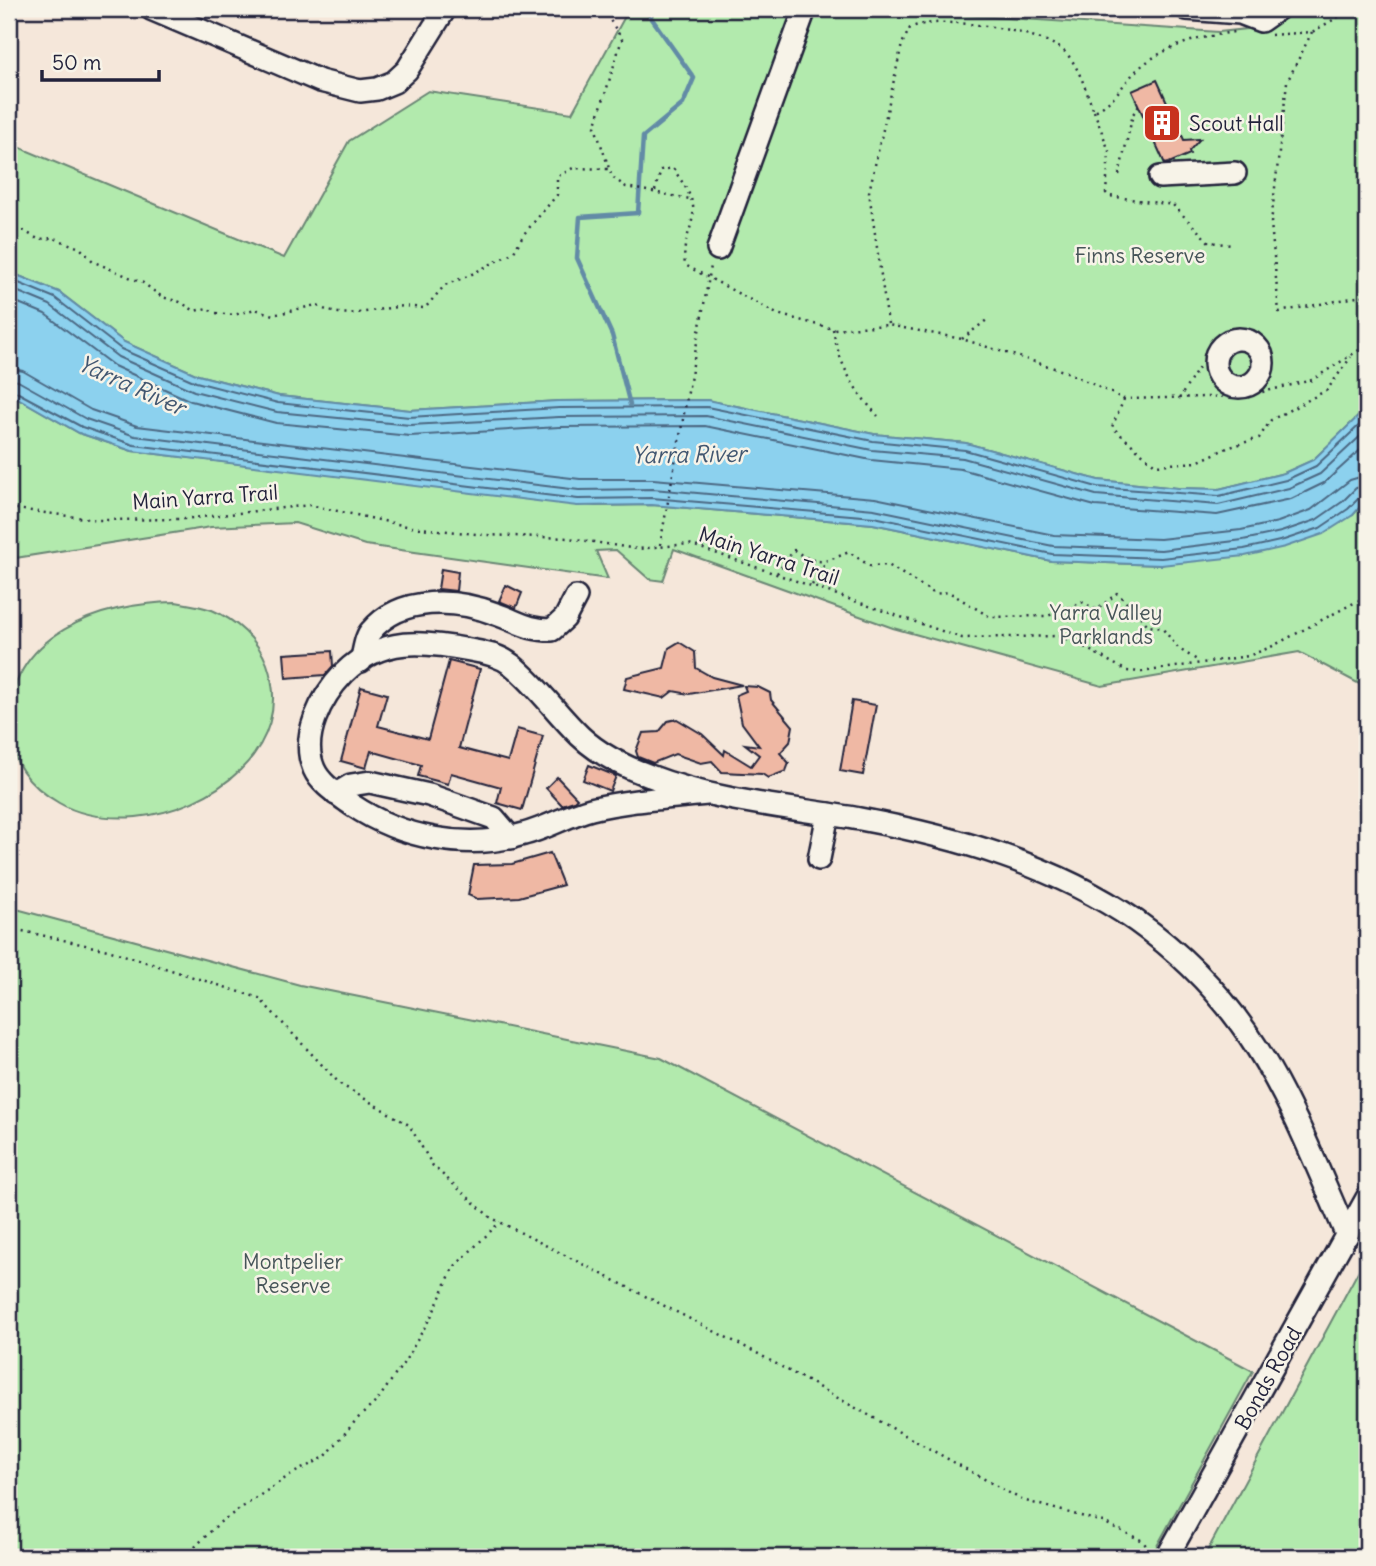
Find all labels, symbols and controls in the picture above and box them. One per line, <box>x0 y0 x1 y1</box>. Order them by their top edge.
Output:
scale bar <box>42 38 159 82</box>
text: 50 m <box>52 49 101 76</box>
building icon: Scout Hall <box>1141 102 1183 144</box>
place label: Scout Hall <box>1189 110 1284 137</box>
park label: Finns Reserve <box>1075 242 1205 269</box>
water label: Yarra River <box>74 349 192 423</box>
water label: Yarra River <box>632 438 749 469</box>
street label: Main Yarra Trail <box>131 478 279 516</box>
street label: Main Yarra Trail <box>695 521 843 591</box>
park label: Yarra Valley Parklands <box>1050 599 1162 650</box>
park label: Montpelier Reserve <box>243 1248 344 1299</box>
street label: Bonds Road <box>1229 1322 1307 1434</box>

